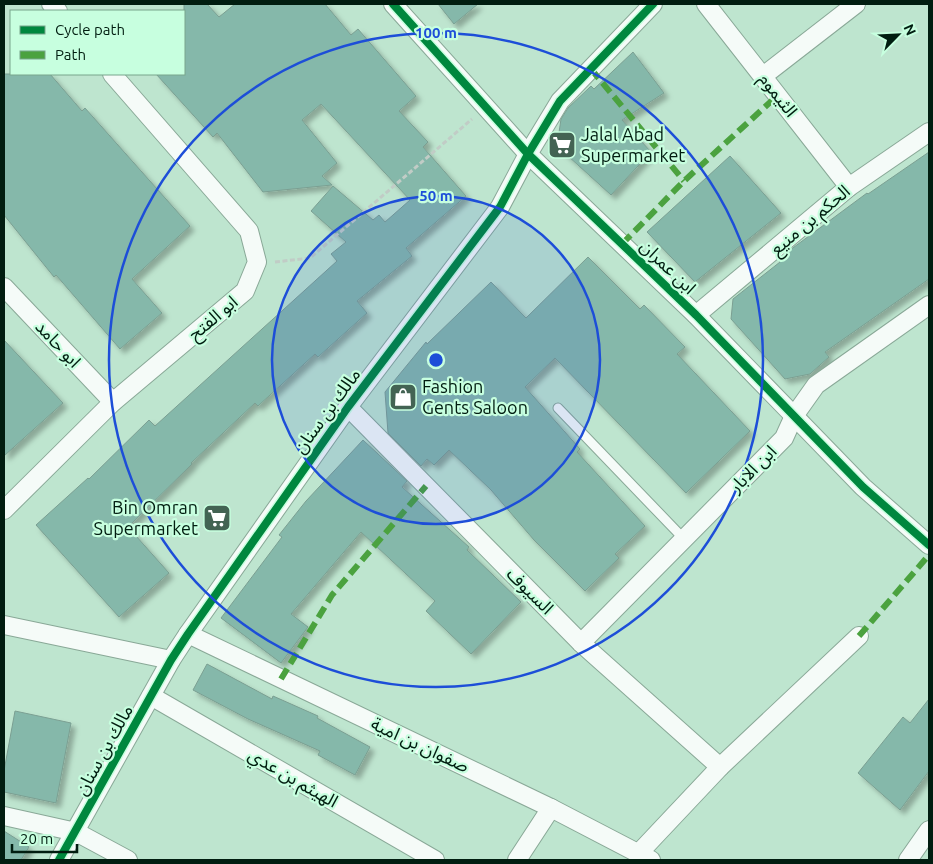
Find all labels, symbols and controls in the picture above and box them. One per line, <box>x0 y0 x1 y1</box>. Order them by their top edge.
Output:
legend <box>10 10 185 75</box>
north arrow <box>873 10 923 60</box>
text: Cycle path <box>55 21 125 38</box>
text: N <box>900 22 919 38</box>
text: 100 m <box>415 24 457 41</box>
text: Path <box>55 46 86 63</box>
street label: الثيموم <box>752 69 802 123</box>
place label: Jalal Abad Supermarket <box>581 124 685 165</box>
supermarket icon: Jalal Abad Supermarket <box>547 130 577 160</box>
street label: الحكم بن منيع <box>765 180 856 262</box>
text: 50 m <box>419 187 453 204</box>
street label: ابن عمران <box>635 235 701 299</box>
street label: ابو الفتح <box>184 291 244 347</box>
street label: ابو حامد <box>31 316 85 372</box>
centre of rings <box>427 351 445 369</box>
street label: مالك بن سنان <box>289 364 365 458</box>
place label: Fashion Gents Saloon <box>422 376 528 417</box>
shop icon: Fashion Gents Saloon <box>388 382 418 412</box>
street label: ابن الابار <box>724 441 781 498</box>
place label: Bin Omran Supermarket <box>94 497 198 538</box>
supermarket icon: Bin Omran Supermarket <box>202 503 232 533</box>
street label: السيوف <box>502 563 558 619</box>
street label: مالك بن سنان <box>70 701 138 799</box>
street label: صفوان بن امية <box>367 713 473 777</box>
street label: الهيثم بن عدي <box>243 743 342 814</box>
scale bar <box>12 822 78 854</box>
text: 20 m <box>20 830 53 847</box>

